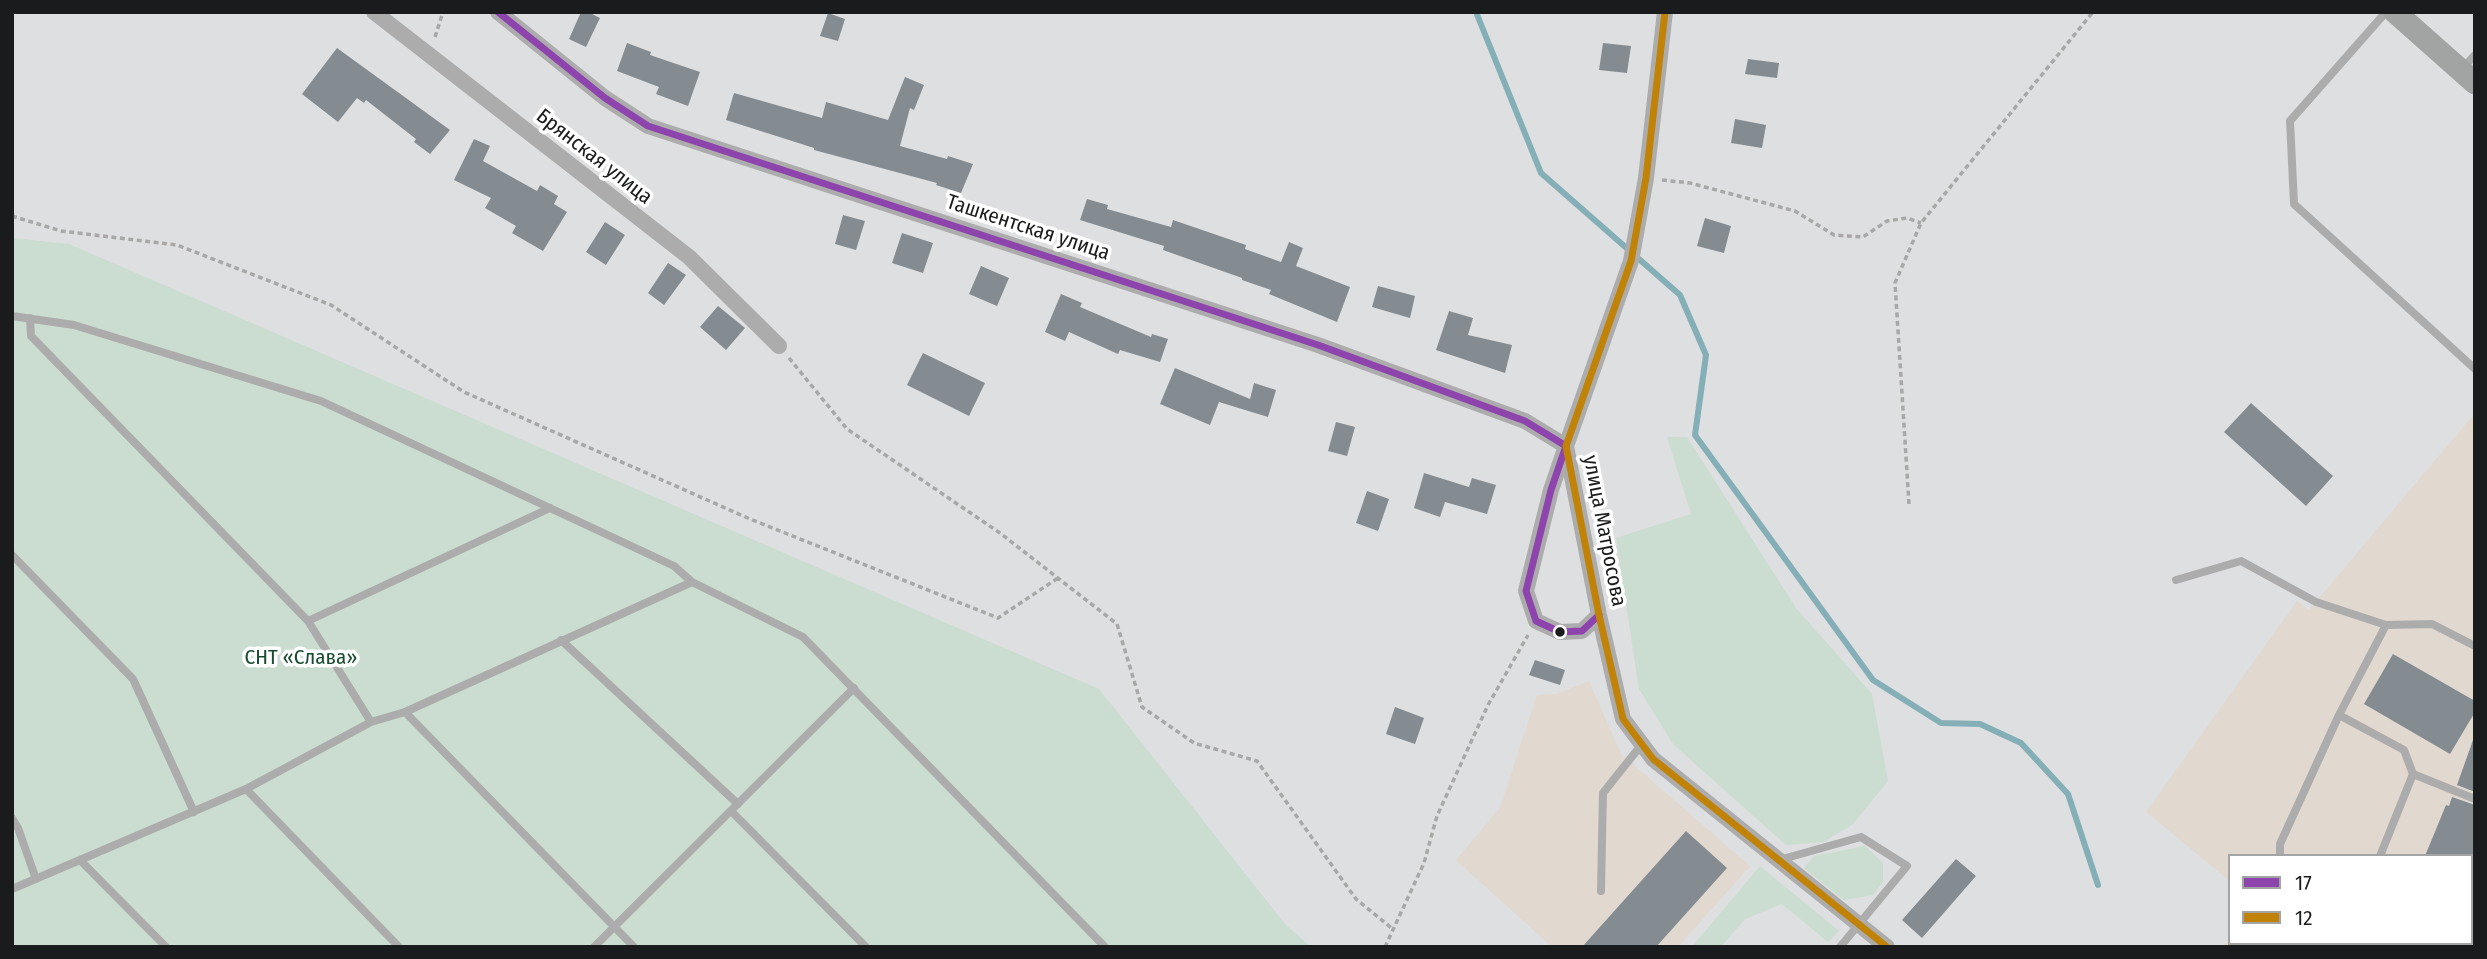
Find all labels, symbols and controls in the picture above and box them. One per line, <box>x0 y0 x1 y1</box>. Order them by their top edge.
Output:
street label: Брянская улица <box>531 104 657 210</box>
street label: Ташкентская улица <box>943 190 1113 266</box>
street label: улица Матросова <box>1577 453 1631 609</box>
unlabelled marker <box>1553 625 1567 639</box>
park label: СНТ «Слава» <box>245 645 357 671</box>
legend <box>2228 854 2473 945</box>
text: 17 <box>2295 870 2312 896</box>
text: 12 <box>2295 905 2312 931</box>

